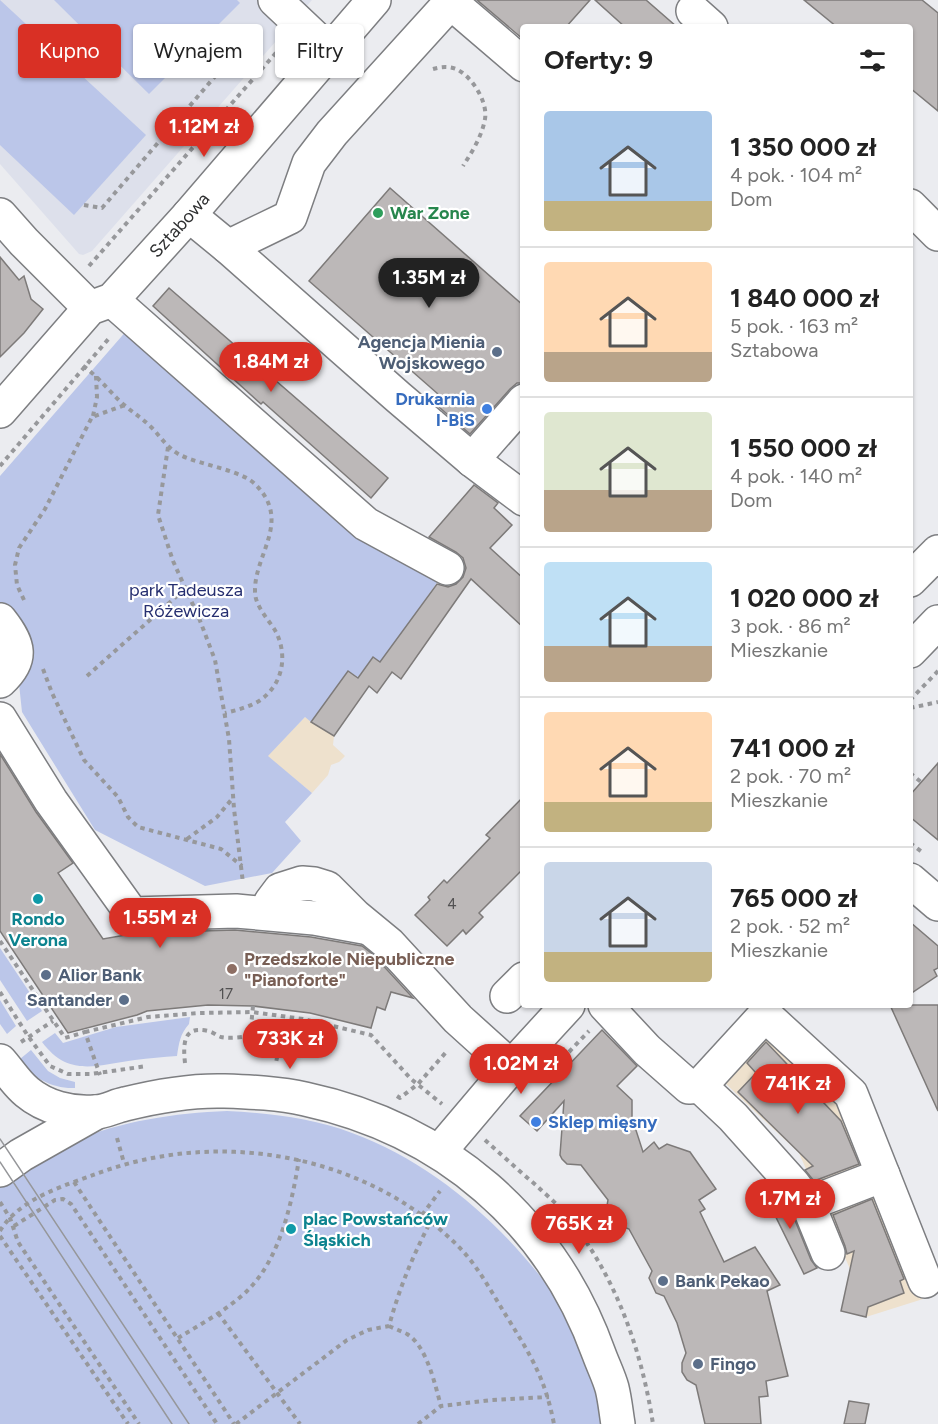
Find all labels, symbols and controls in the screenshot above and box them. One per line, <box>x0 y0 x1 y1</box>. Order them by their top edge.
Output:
chip: Kupno <box>18 24 121 78</box>
chip: Wynajem <box>133 24 263 78</box>
chip: Filtry <box>275 24 364 78</box>
text: Oferty: 9 <box>544 44 653 76</box>
icon: filters <box>856 44 889 77</box>
pin: 1.12M zł <box>142 107 266 158</box>
text: 1.12M zł <box>169 114 239 138</box>
text: 1 350 000 zł <box>730 131 876 163</box>
icon: home <box>592 135 664 207</box>
text: 4 pok. · 104 m² <box>730 163 862 187</box>
text: Dom <box>730 187 772 211</box>
street label: Sztabowa <box>145 188 214 262</box>
place label: War Zone <box>390 202 470 224</box>
marker: War Zone <box>371 206 385 220</box>
pin: 1.35M zł <box>367 258 491 309</box>
text: 1.35M zł <box>392 265 466 289</box>
text: 1 840 000 zł <box>730 282 879 314</box>
icon: home <box>592 286 664 358</box>
text: 5 pok. · 163 m² <box>730 314 858 338</box>
place label: Agencja Mienia Wojskowego <box>358 331 485 374</box>
text: Sztabowa <box>730 338 819 362</box>
pin: 1.84M zł <box>209 342 333 393</box>
marker: Agencja Mienia Wojskowego <box>490 345 504 359</box>
text: 1.84M zł <box>233 349 309 373</box>
place label: Drukarnia I-BiS <box>395 388 475 431</box>
marker: Drukarnia I-BiS <box>480 402 494 416</box>
text: 1 550 000 zł <box>730 432 877 464</box>
icon: home <box>592 436 664 508</box>
text: 4 pok. · 140 m² <box>730 464 862 488</box>
text: Dom <box>730 488 772 512</box>
park label: park Tadeusza Różewicza <box>129 579 243 622</box>
text: 1 020 000 zł <box>730 582 879 614</box>
icon: home <box>592 586 664 658</box>
text: 3 pok. · 86 m² <box>730 614 851 638</box>
text: Mieszkanie <box>730 638 828 662</box>
text: 741 000 zł <box>730 732 855 764</box>
icon: home <box>592 736 664 808</box>
text: 2 pok. · 70 m² <box>730 764 851 788</box>
text: Mieszkanie <box>730 788 828 812</box>
text: 765 000 zł <box>730 882 857 914</box>
icon: home <box>592 886 664 958</box>
marker: Rondo Verona <box>31 892 45 906</box>
house number: 4 <box>447 895 457 913</box>
pin: 1.55M zł <box>98 898 222 949</box>
text: 1.55M zł <box>123 905 197 929</box>
place label: Rondo Verona <box>8 908 68 951</box>
text: 2 pok. · 52 m² <box>730 914 850 938</box>
text: Mieszkanie <box>730 938 828 962</box>
place label: Przedszkole Niepubliczne "Pianoforte" <box>244 948 454 991</box>
marker: Przedszkole Niepubliczne "Pianoforte" <box>225 962 239 976</box>
place label: Alior Bank <box>58 964 142 986</box>
marker: Alior Bank <box>39 968 53 982</box>
house number: 17 <box>219 985 233 1003</box>
place label: Santander <box>27 989 112 1011</box>
marker: Santander <box>117 993 131 1007</box>
pin: 733K zł <box>235 1019 345 1070</box>
text: 733K zł <box>257 1026 323 1050</box>
pin: 1.02M zł <box>459 1044 583 1095</box>
text: 1.02M zł <box>483 1051 559 1075</box>
pin: 741K zł <box>743 1064 853 1115</box>
text: 741K zł <box>765 1071 831 1095</box>
place label: Sklep mięsny <box>548 1111 658 1133</box>
marker: Sklep mięsny <box>529 1115 543 1129</box>
pin: 1.7M zł <box>735 1179 845 1230</box>
text: 1.7M zł <box>759 1186 821 1210</box>
pin: 765K zł <box>524 1204 634 1255</box>
place label: plac Powstańców Śląskich <box>303 1208 448 1251</box>
text: 765K zł <box>545 1211 613 1235</box>
marker: plac Powstańców Śląskich <box>284 1222 298 1236</box>
place label: Bank Pekao <box>675 1270 770 1292</box>
marker: Bank Pekao <box>656 1274 670 1288</box>
place label: Fingo <box>710 1353 756 1375</box>
marker: Fingo <box>691 1357 705 1371</box>

